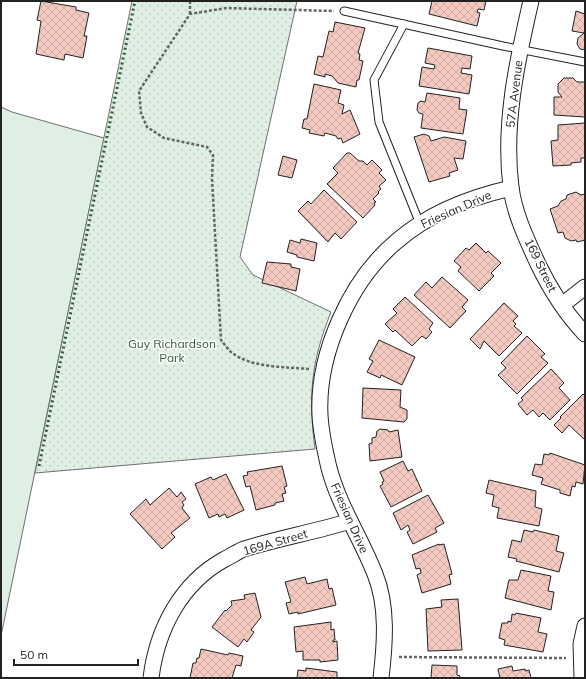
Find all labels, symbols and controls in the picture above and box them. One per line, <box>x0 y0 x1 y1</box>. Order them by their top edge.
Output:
street label: 57A Avenue <box>502 59 526 129</box>
street label: Friesian Drive <box>418 187 494 231</box>
street label: 169 Street <box>522 236 560 294</box>
park label: Guy Richardson Park <box>128 336 216 365</box>
street label: Friesian Drive <box>328 480 372 556</box>
street label: 169A Street <box>241 526 309 558</box>
scale bar <box>14 641 138 667</box>
text: 50 m <box>20 647 48 662</box>

